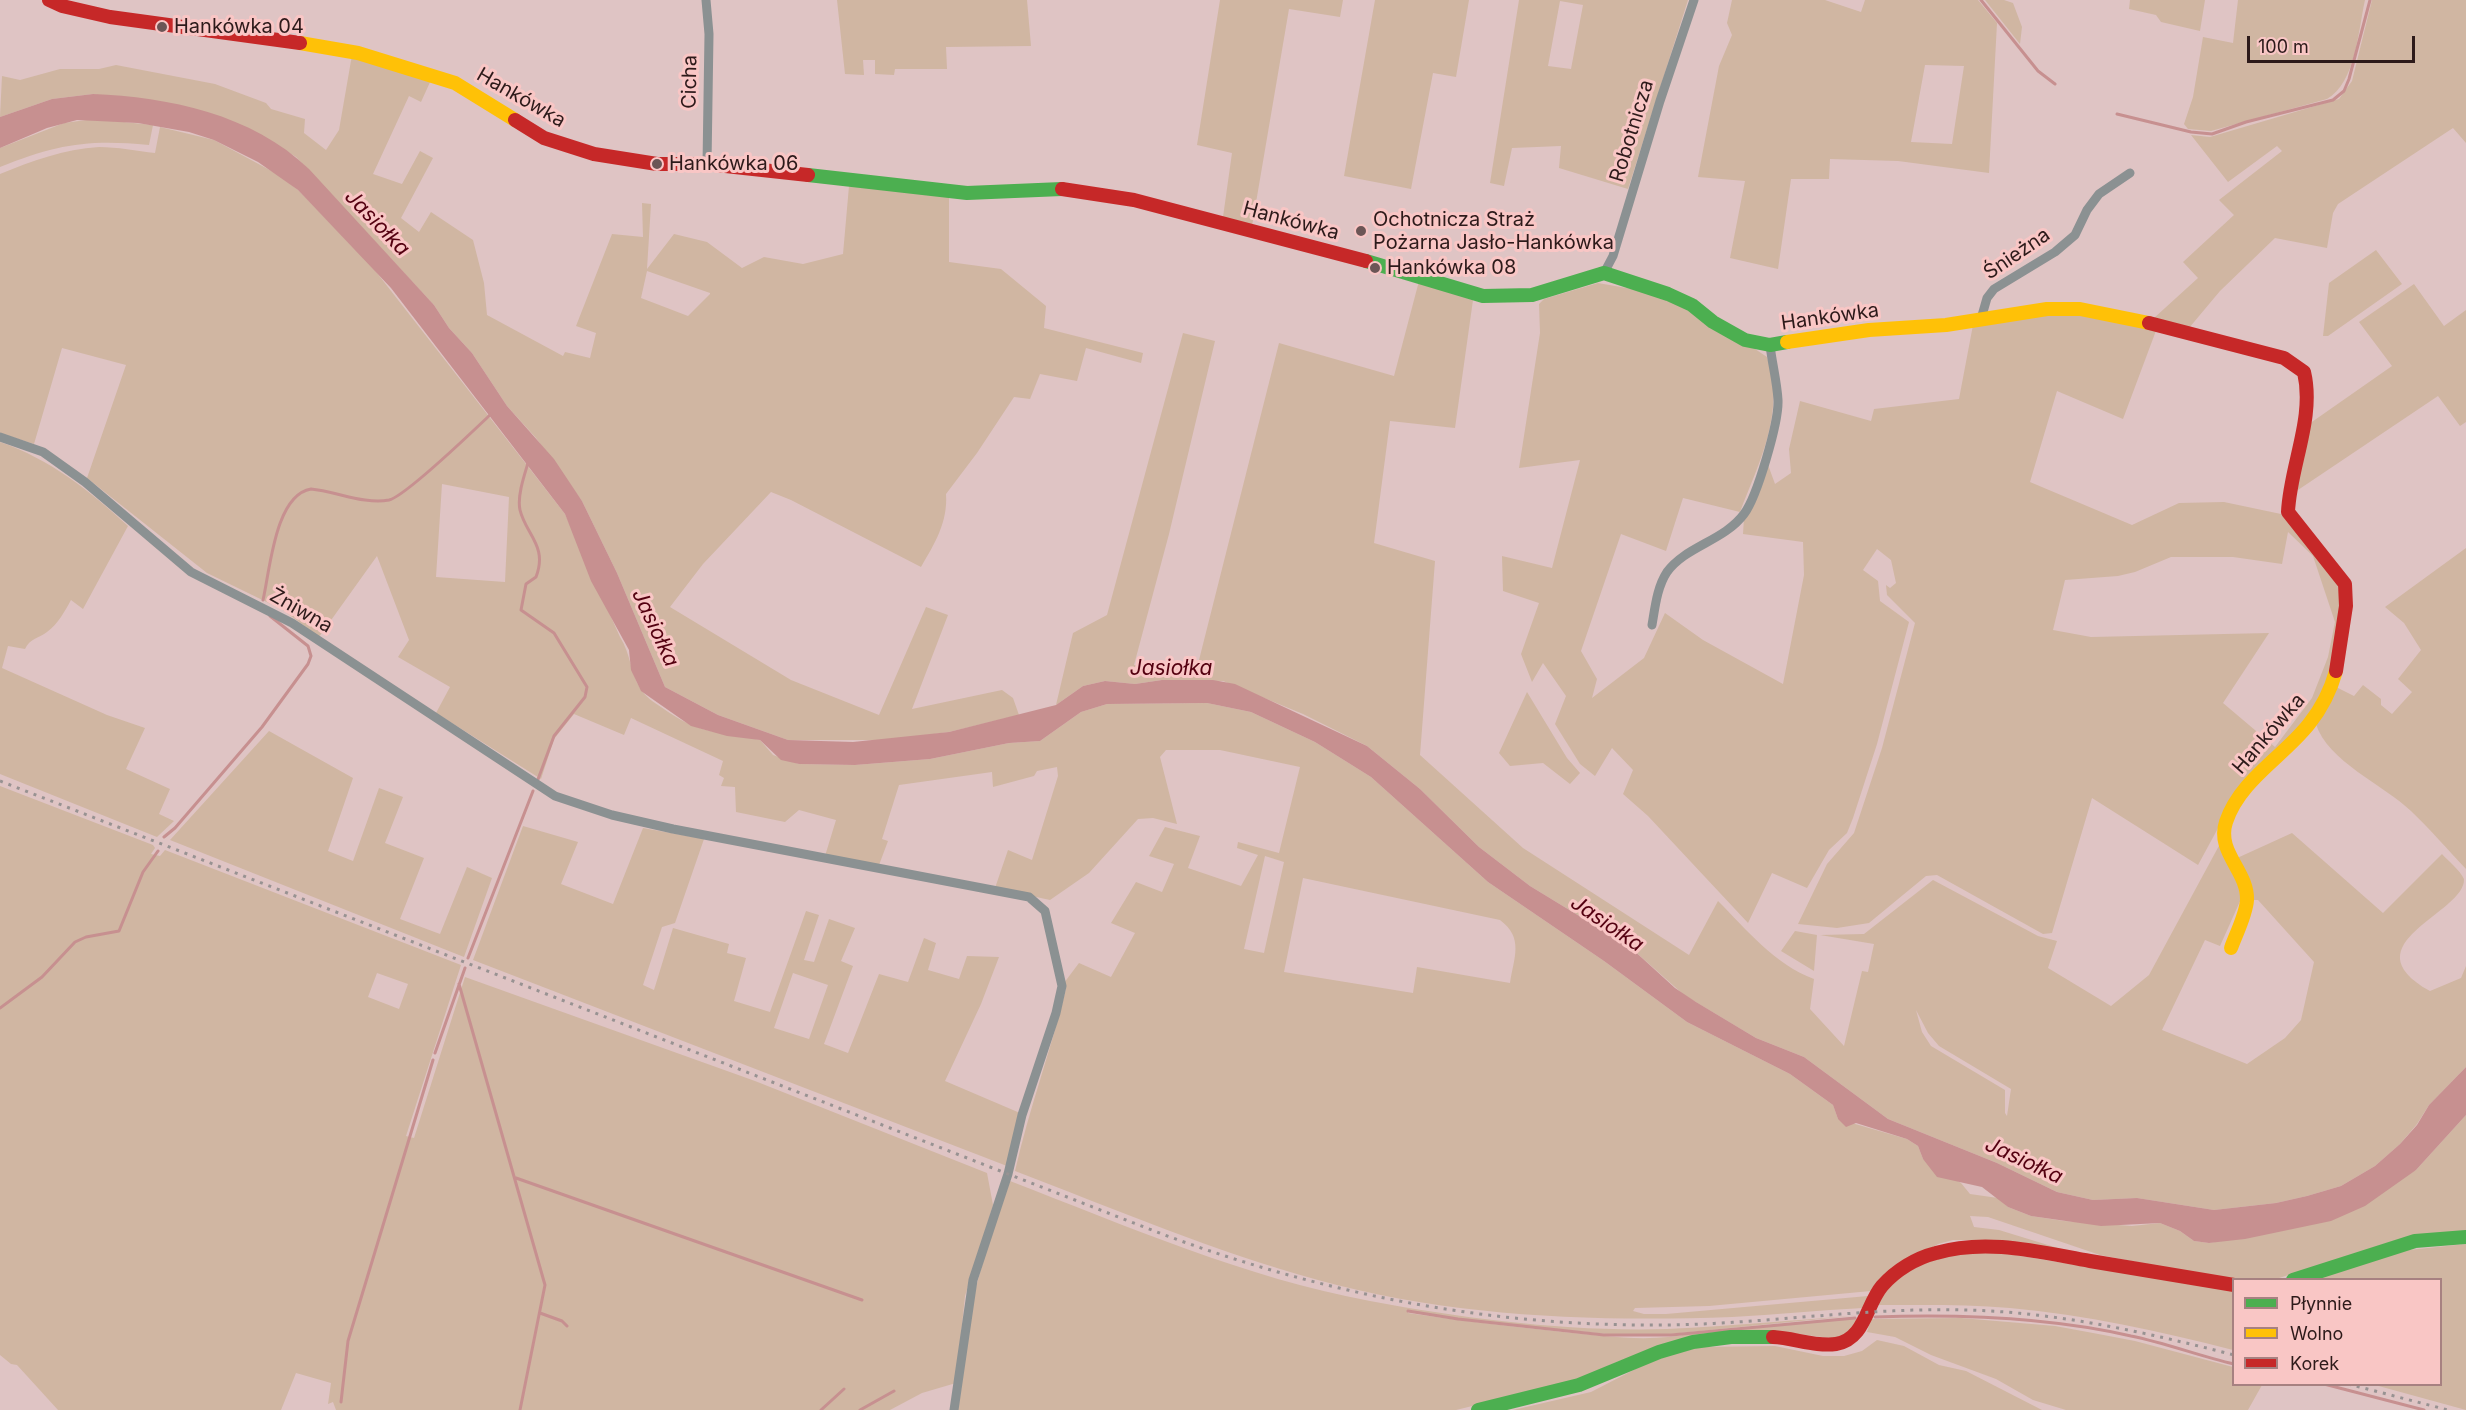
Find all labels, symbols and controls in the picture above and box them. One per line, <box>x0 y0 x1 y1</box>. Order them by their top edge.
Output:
place label: Hankówka 04 <box>174 15 304 39</box>
marker: Hankówka 04 <box>155 20 169 34</box>
scale bar <box>2250 24 2418 62</box>
text: 100 m <box>2258 36 2309 57</box>
street label: Cicha <box>678 55 702 109</box>
street label: Hankówka <box>472 63 570 133</box>
street label: Robotnicza <box>1605 77 1659 185</box>
place label: Hankówka 06 <box>669 152 798 176</box>
marker: Hankówka 06 <box>650 157 664 171</box>
water label: Jasiołka <box>339 185 415 261</box>
street label: Hankówka <box>1240 197 1342 245</box>
place label: Ochotnicza Straż Pożarna Jasło-Hankówka <box>1373 208 1614 255</box>
street label: Śnieżna <box>1979 223 2055 285</box>
marker: Ochotnicza Straż Pożarna Jasło-Hankówka <box>1354 224 1368 238</box>
place label: Hankówka 08 <box>1387 256 1516 280</box>
marker: Hankówka 08 <box>1368 261 1382 275</box>
street label: Hankówka <box>1779 298 1881 336</box>
street label: Żniwna <box>265 583 337 639</box>
water label: Jasiołka <box>626 585 684 671</box>
water label: Jasiołka <box>1130 656 1212 682</box>
street label: Hankówka <box>2228 689 2310 779</box>
water label: Jasiołka <box>1566 890 1648 958</box>
water label: Jasiołka <box>1981 1132 2067 1190</box>
legend <box>2232 1278 2442 1386</box>
text: Płynnie <box>2290 1293 2352 1314</box>
text: Wolno <box>2290 1323 2343 1344</box>
text: Korek <box>2290 1353 2339 1374</box>

